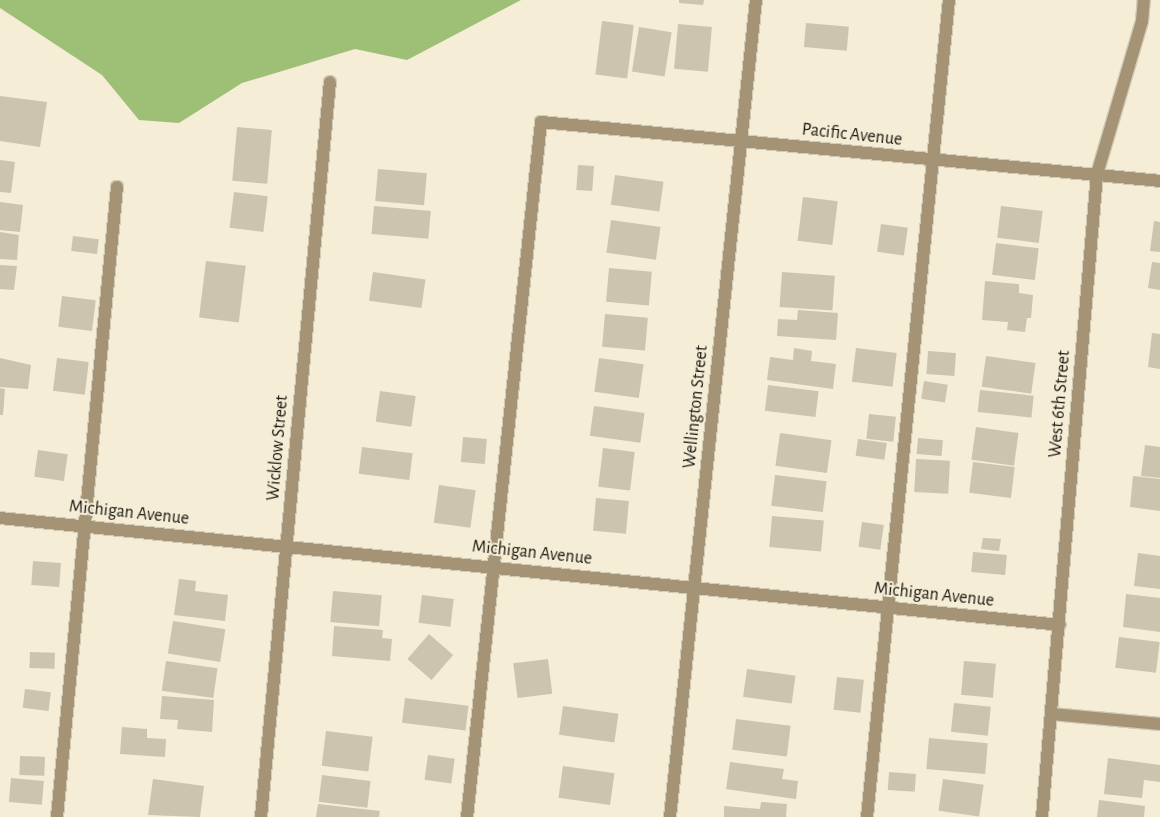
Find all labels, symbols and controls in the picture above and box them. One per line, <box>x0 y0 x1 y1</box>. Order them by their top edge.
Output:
street label: Pacific Avenue <box>801 119 903 151</box>
street label: Wellington Street <box>679 344 713 470</box>
street label: West 6th Street <box>1045 349 1075 459</box>
street label: Wicklow Street <box>263 394 293 502</box>
street label: Michigan Avenue <box>68 496 190 530</box>
street label: Michigan Avenue <box>471 536 593 570</box>
street label: Michigan Avenue <box>873 578 995 612</box>

